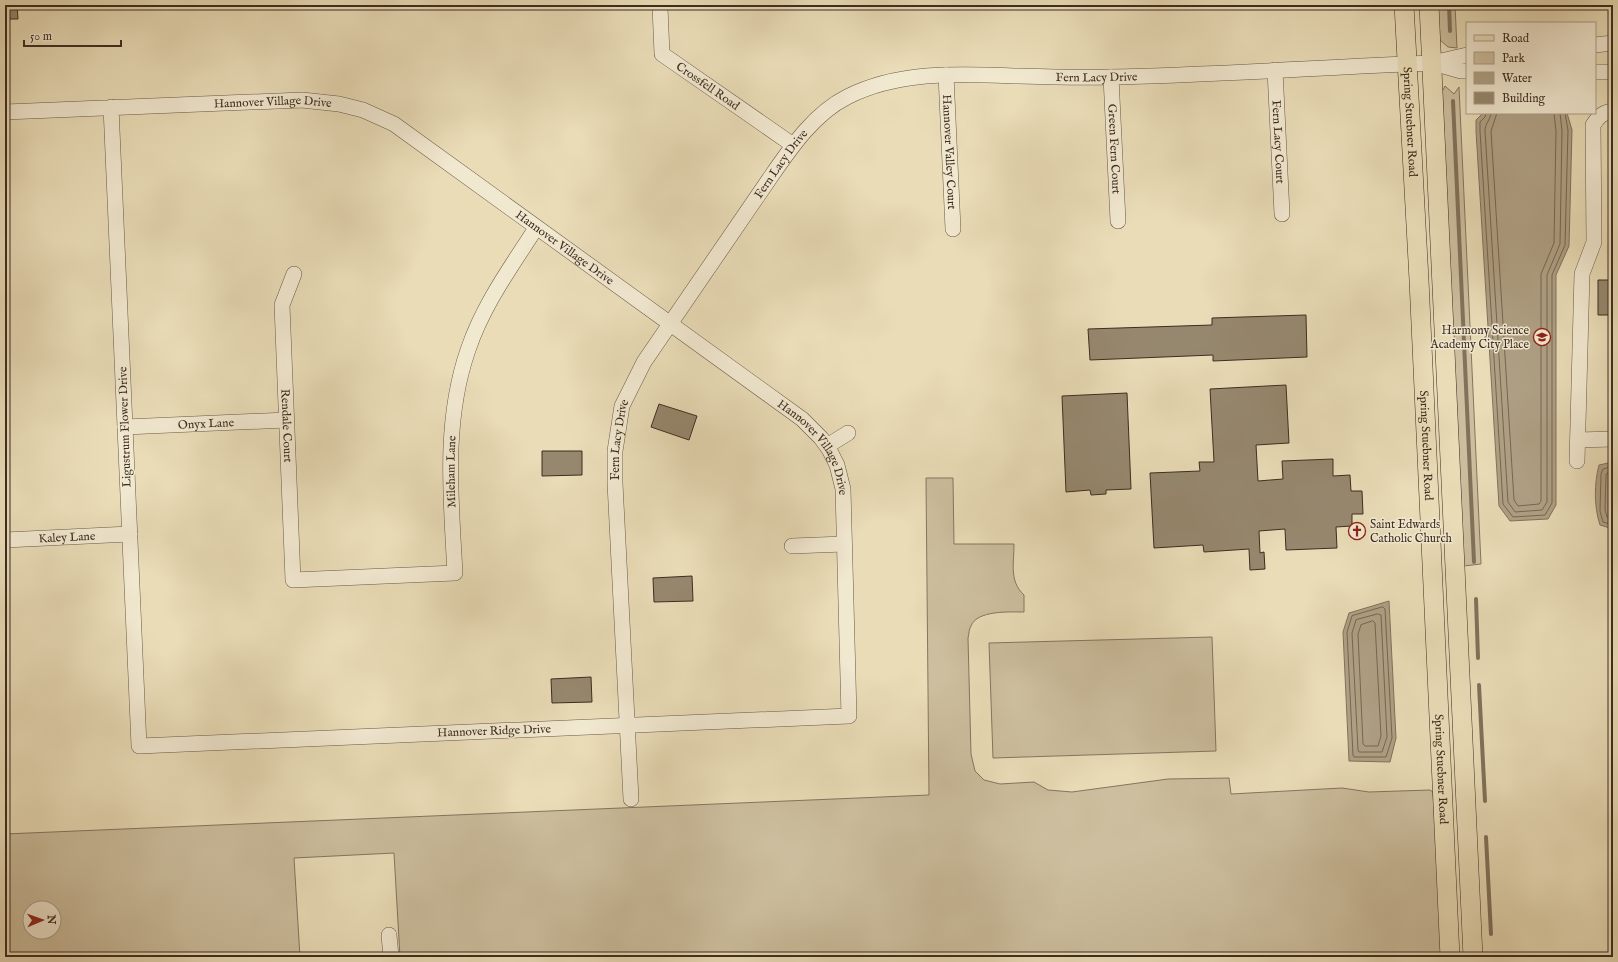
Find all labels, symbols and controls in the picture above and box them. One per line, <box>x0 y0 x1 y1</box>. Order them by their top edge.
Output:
scale bar <box>24 22 121 48</box>
legend <box>1466 22 1596 114</box>
text: 50 m <box>30 29 52 44</box>
text: Road <box>1502 31 1530 46</box>
text: Park <box>1502 51 1525 66</box>
street label: Crossfell Road <box>673 59 743 114</box>
street label: Spring Stuebner Road <box>1399 66 1421 178</box>
street label: Fern Lacy Drive <box>1055 69 1138 85</box>
text: Water <box>1502 71 1533 86</box>
text: Building <box>1502 91 1546 106</box>
street label: Hannover Village Drive <box>214 92 333 111</box>
street label: Hannover Valley Court <box>939 94 960 210</box>
street label: Fern Lacy Court <box>1269 100 1288 184</box>
street label: Green Fern Court <box>1105 103 1124 194</box>
street label: Fern Lacy Drive <box>751 126 811 201</box>
street label: Hannover Village Drive <box>513 207 617 288</box>
place label: Harmony Science Academy City Place <box>1430 323 1529 352</box>
school or university icon: Harmony Science Academy City Place <box>1532 327 1552 347</box>
street label: Ligustrum Flower Drive <box>115 366 135 488</box>
street label: Rendale Court <box>278 389 296 463</box>
street label: Spring Stuebner Road <box>1416 390 1437 501</box>
street label: Fern Lacy Drive <box>607 396 632 480</box>
street label: Hannover Village Drive <box>774 396 851 496</box>
street label: Onyx Lane <box>177 415 235 432</box>
street label: Mileham Lane <box>443 435 459 508</box>
place label: Saint Edwards Catholic Church <box>1370 517 1453 546</box>
church icon: Saint Edwards Catholic Church <box>1347 521 1367 541</box>
street label: Kaley Lane <box>38 528 96 546</box>
street label: Spring Stuebner Road <box>1431 714 1451 825</box>
street label: Hannover Ridge Drive <box>437 722 552 740</box>
north arrow <box>22 900 62 940</box>
text: N <box>44 914 58 925</box>

